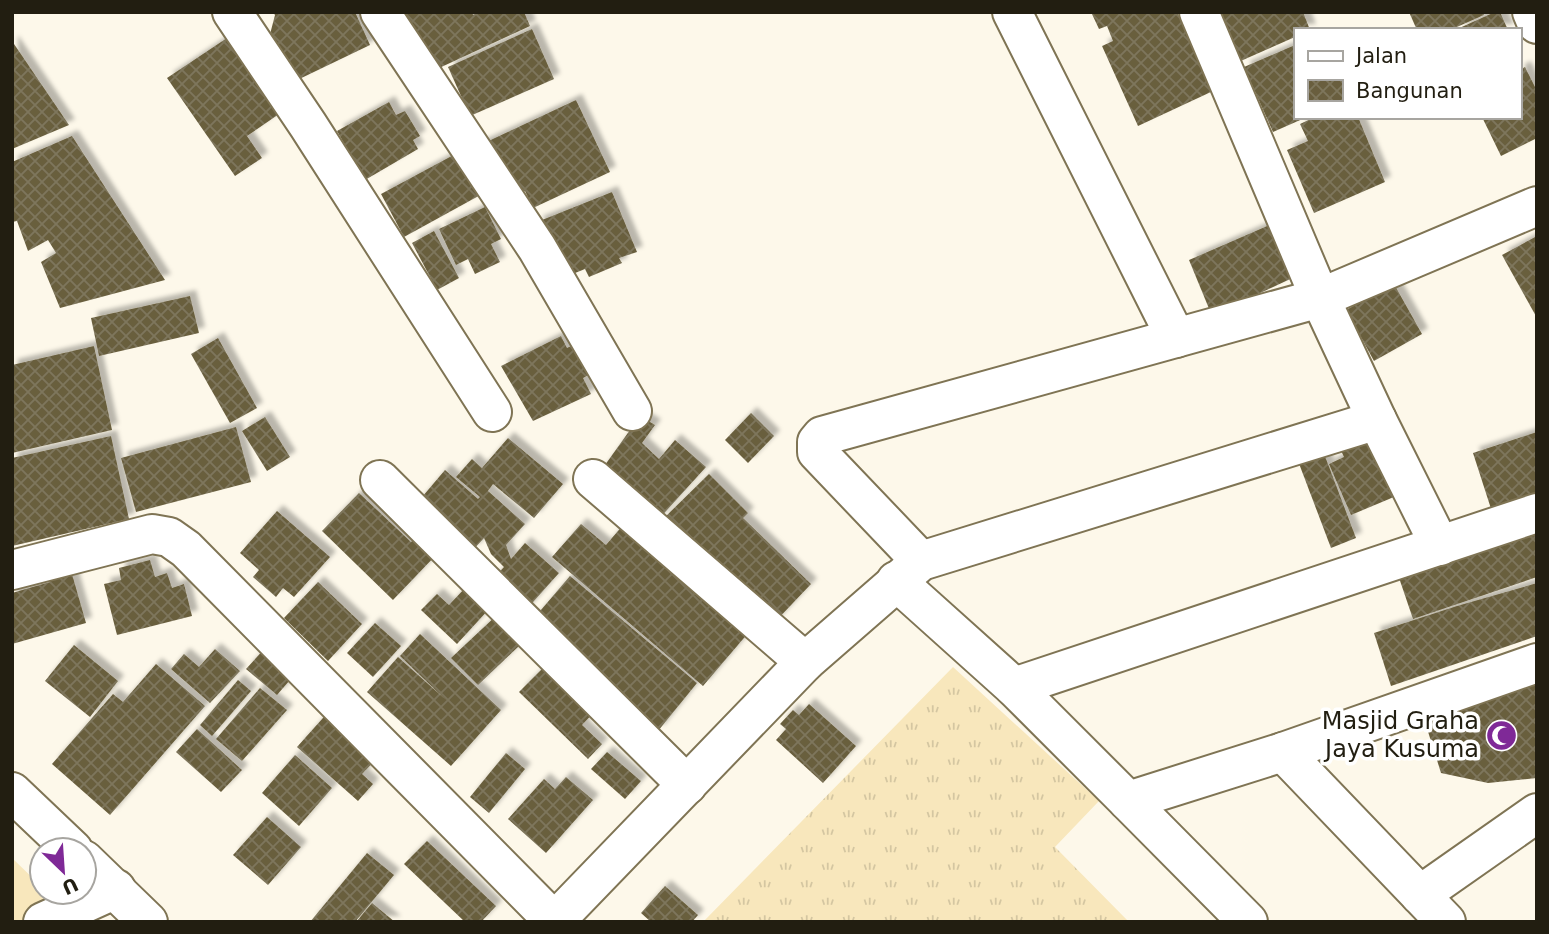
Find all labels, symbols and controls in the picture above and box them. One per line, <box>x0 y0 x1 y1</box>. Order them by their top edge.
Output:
legend <box>1294 28 1521 119</box>
text: Jalan <box>1354 44 1407 68</box>
text: Bangunan <box>1356 79 1463 103</box>
place label: Masjid Graha Jaya Kusuma <box>1322 707 1479 763</box>
mosque icon: Masjid Graha Jaya Kusuma <box>1485 718 1519 752</box>
north arrow <box>28 836 98 906</box>
text: U <box>59 873 82 900</box>

